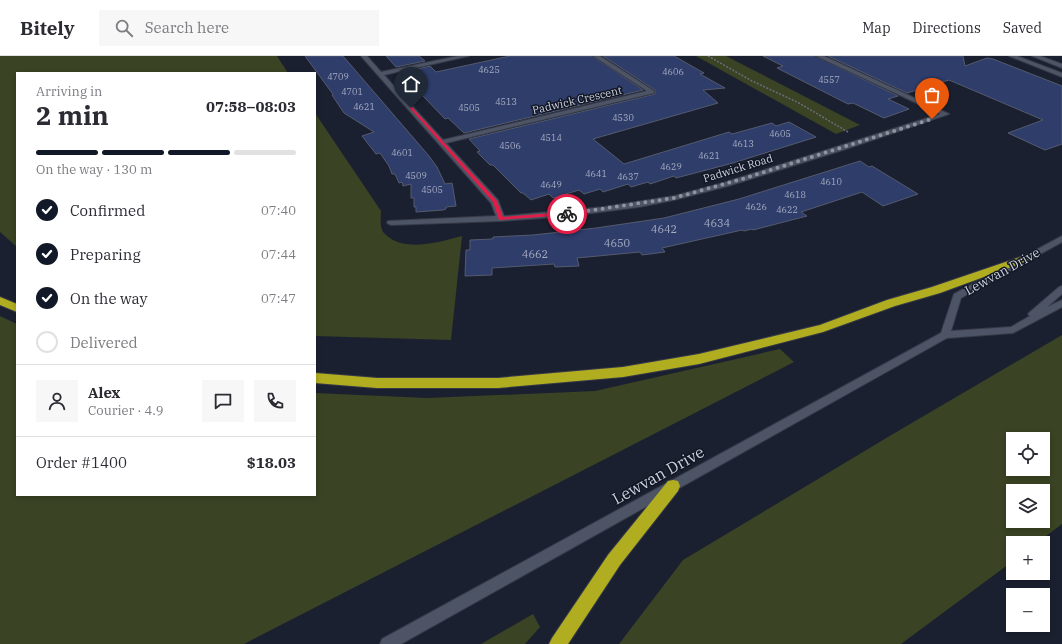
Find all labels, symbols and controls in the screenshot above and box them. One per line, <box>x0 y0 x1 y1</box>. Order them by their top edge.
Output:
search box <box>99 10 379 46</box>
text: Bitely <box>20 16 75 40</box>
icon: search <box>113 17 135 39</box>
text: Search here <box>145 18 229 37</box>
text: Map <box>862 19 891 37</box>
text: Directions <box>913 19 981 37</box>
text: Saved <box>1003 19 1042 37</box>
house number: 4625 <box>478 64 500 75</box>
house number: 4606 <box>662 66 684 77</box>
pin <box>394 67 428 108</box>
house number: 4709 <box>327 71 349 82</box>
icon: home <box>400 73 422 95</box>
house number: 4557 <box>818 74 840 85</box>
pin <box>915 78 949 119</box>
text: Arriving in <box>36 83 102 100</box>
street label: Padwick Crescent <box>531 83 623 117</box>
icon: bag <box>921 84 943 106</box>
house number: 4701 <box>341 86 363 97</box>
house number: 4513 <box>495 96 517 107</box>
text: 07:58–08:03 <box>206 97 296 116</box>
text: 2 min <box>36 98 109 132</box>
house number: 4621 <box>353 101 375 112</box>
house number: 4505 <box>458 102 480 113</box>
house number: 4530 <box>612 112 634 123</box>
house number: 4605 <box>769 128 791 139</box>
house number: 4514 <box>540 132 562 143</box>
house number: 4613 <box>732 138 754 149</box>
house number: 4506 <box>499 140 521 151</box>
house number: 4601 <box>391 147 413 158</box>
house number: 4621 <box>698 150 720 161</box>
street label: Padwick Road <box>701 151 775 185</box>
text: On the way · 130 m <box>36 161 152 178</box>
house number: 4629 <box>660 161 682 172</box>
house number: 4641 <box>585 168 607 179</box>
house number: 4509 <box>405 170 427 181</box>
house number: 4637 <box>617 171 639 182</box>
house number: 4610 <box>820 176 842 187</box>
house number: 4649 <box>540 179 562 190</box>
house number: 4505 <box>421 184 443 195</box>
house number: 4618 <box>784 189 806 200</box>
courier <box>547 194 587 234</box>
icon: check <box>36 199 58 221</box>
text: Confirmed <box>70 201 145 220</box>
house number: 4626 <box>745 201 767 212</box>
text: 07:40 <box>261 202 296 219</box>
icon: bike <box>556 203 578 225</box>
house number: 4622 <box>776 204 798 215</box>
house number: 4634 <box>704 216 731 230</box>
house number: 4642 <box>651 222 677 236</box>
house number: 4650 <box>604 236 631 250</box>
icon: check <box>36 243 58 265</box>
street label: Lewvan Drive <box>962 244 1043 299</box>
text: Preparing <box>70 245 141 264</box>
text: 07:44 <box>261 246 296 263</box>
house number: 4662 <box>522 247 548 261</box>
icon: check <box>36 287 58 309</box>
text: On the way <box>70 289 148 308</box>
text: 07:47 <box>261 290 296 307</box>
text: Delivered <box>70 333 138 352</box>
button: person <box>36 380 78 422</box>
button: chat <box>202 380 244 422</box>
button: phone <box>254 380 296 422</box>
text: Alex <box>88 383 120 402</box>
text: Courier · 4.9 <box>88 402 164 419</box>
map controls <box>1006 432 1050 632</box>
button: locate <box>1006 432 1050 476</box>
street label: Lewvan Drive <box>608 441 708 509</box>
text: Order #1400 <box>36 453 127 472</box>
text: $18.03 <box>247 453 296 472</box>
button: layers <box>1006 484 1050 528</box>
button: + <box>1006 536 1050 580</box>
button: − <box>1006 588 1050 632</box>

